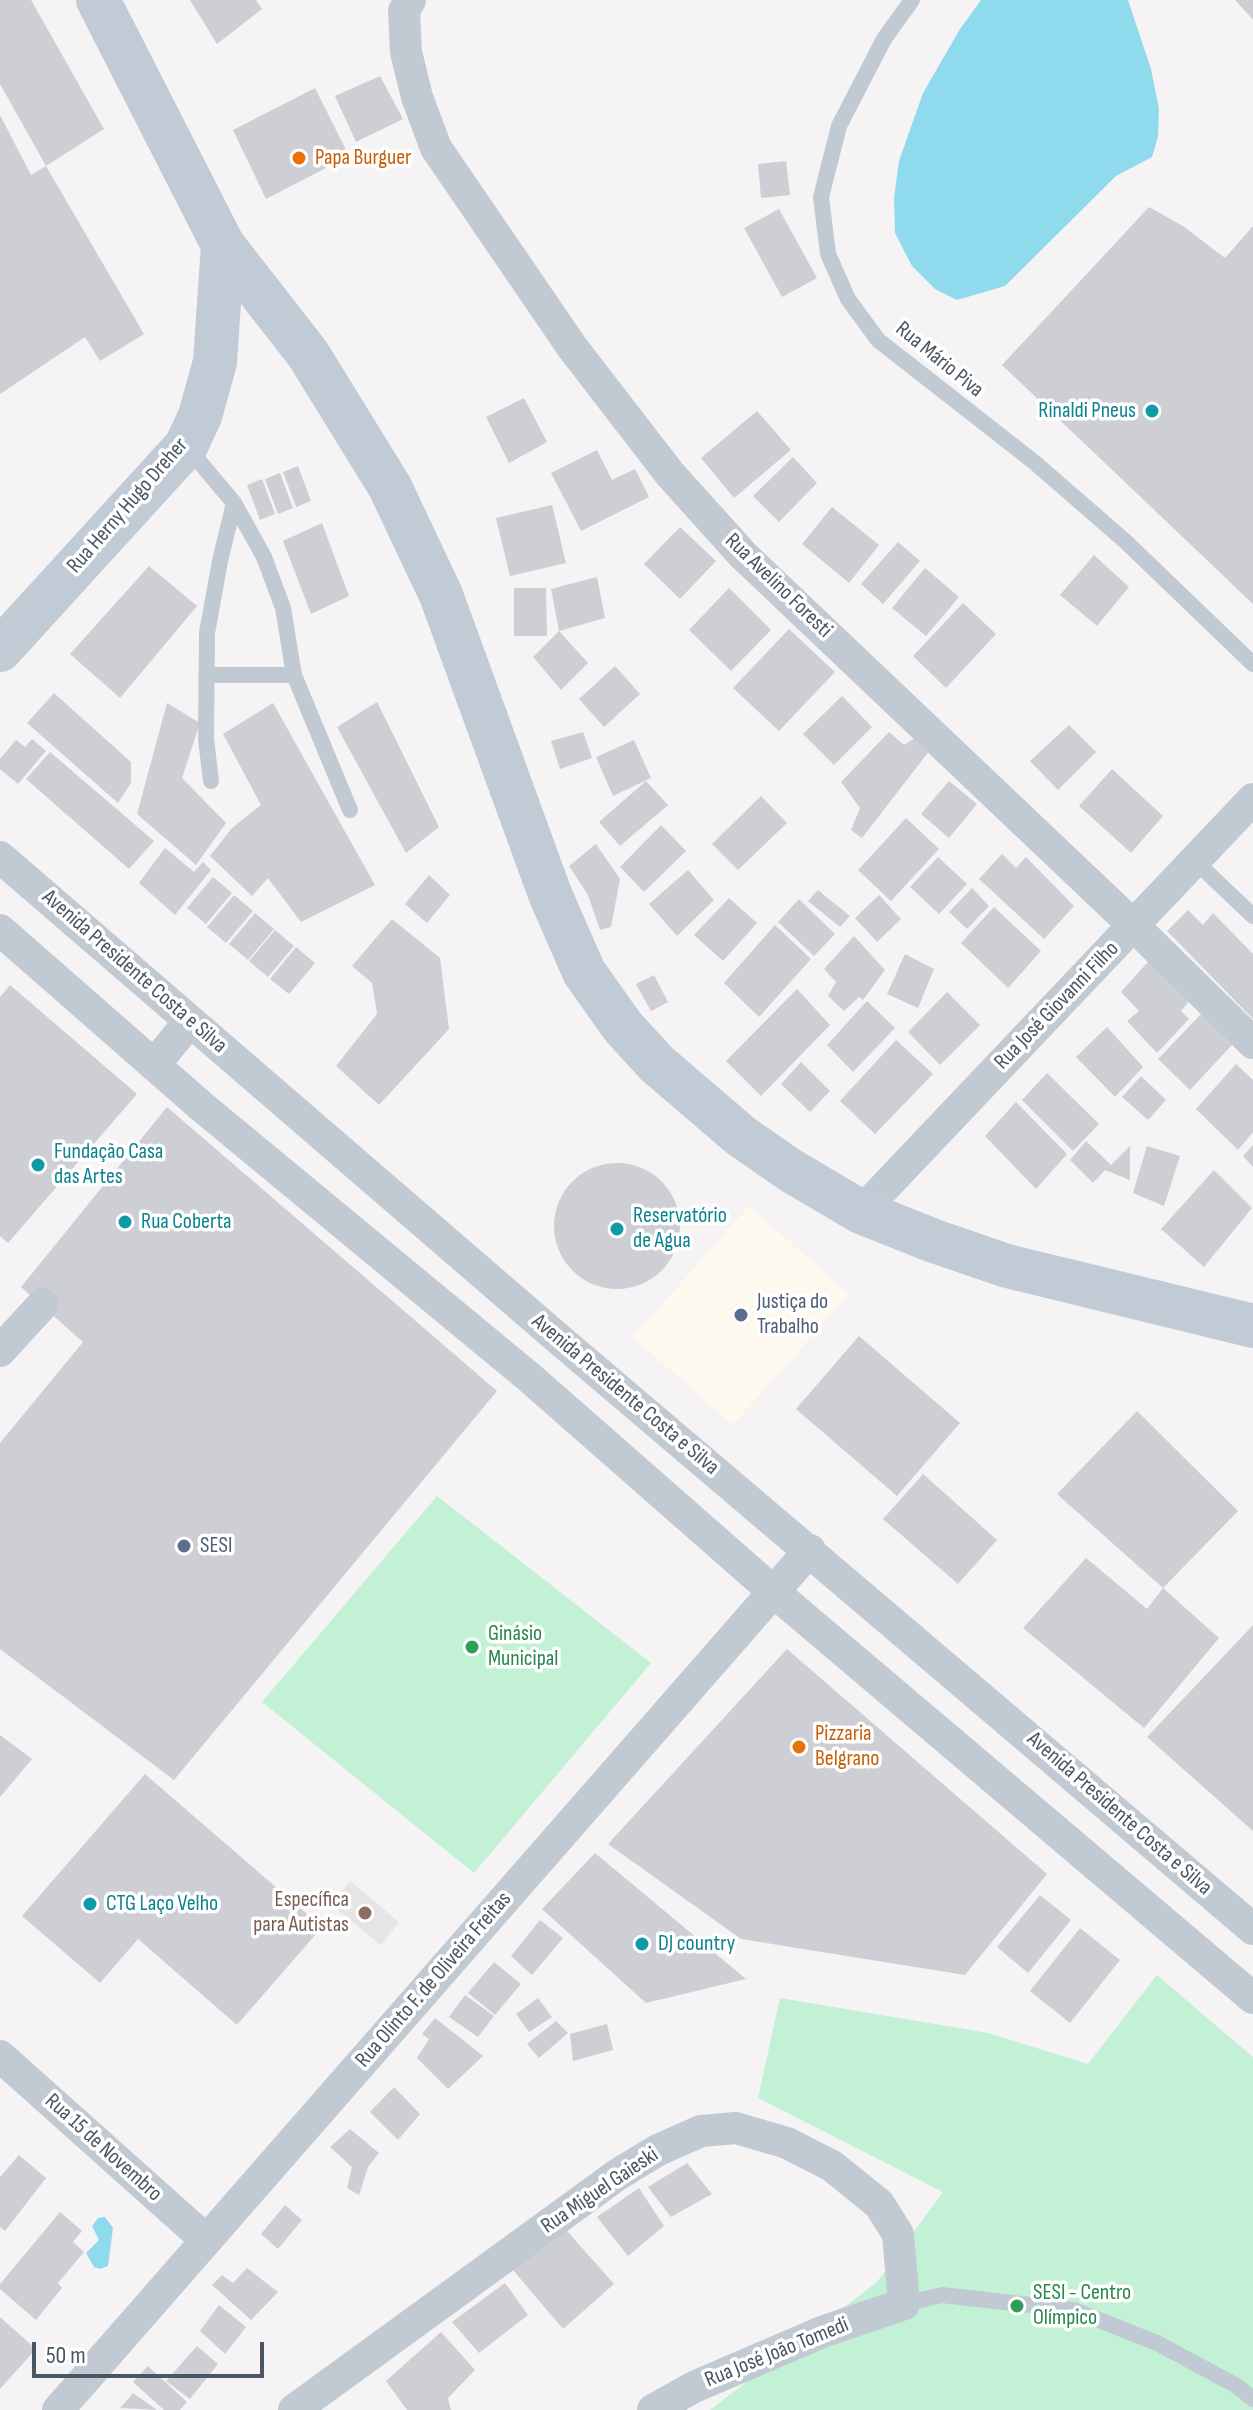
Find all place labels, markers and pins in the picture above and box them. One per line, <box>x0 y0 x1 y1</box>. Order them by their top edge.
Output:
place label: Papa Burguer <box>315 145 411 171</box>
marker: Papa Burguer <box>290 149 308 167</box>
place label: Rinaldi Pneus <box>1038 398 1136 424</box>
marker: Rinaldi Pneus <box>1143 402 1161 420</box>
place label: Fundação Casa das Artes <box>54 1139 163 1190</box>
marker: Fundação Casa das Artes <box>29 1156 47 1174</box>
place label: Reservatório de Agua <box>633 1203 727 1254</box>
place label: Rua Coberta <box>141 1209 232 1235</box>
marker: Rua Coberta <box>116 1213 134 1231</box>
marker: Reservatório de Agua <box>608 1220 626 1238</box>
place label: Justiça do Trabalho <box>757 1289 828 1340</box>
marker: Justiça do Trabalho <box>732 1306 750 1324</box>
place label: SESI <box>200 1533 232 1559</box>
marker: SESI <box>175 1537 193 1555</box>
place label: Ginásio Municipal <box>488 1621 558 1672</box>
marker: Ginásio Municipal <box>463 1638 481 1656</box>
place label: Pizzaria Belgrano <box>815 1721 879 1772</box>
marker: Pizzaria Belgrano <box>790 1738 808 1756</box>
place label: Específica para Autistas <box>253 1887 349 1938</box>
place label: CTG Laço Velho <box>106 1891 218 1917</box>
marker: CTG Laço Velho <box>81 1895 99 1913</box>
marker: Específica para Autistas <box>356 1904 374 1922</box>
place label: DJ country <box>658 1931 735 1957</box>
marker: DJ country <box>633 1935 651 1953</box>
place label: SESI - Centro Olímpico <box>1033 2280 1131 2332</box>
marker: SESI - Centro Olímpico <box>1008 2297 1026 2315</box>

